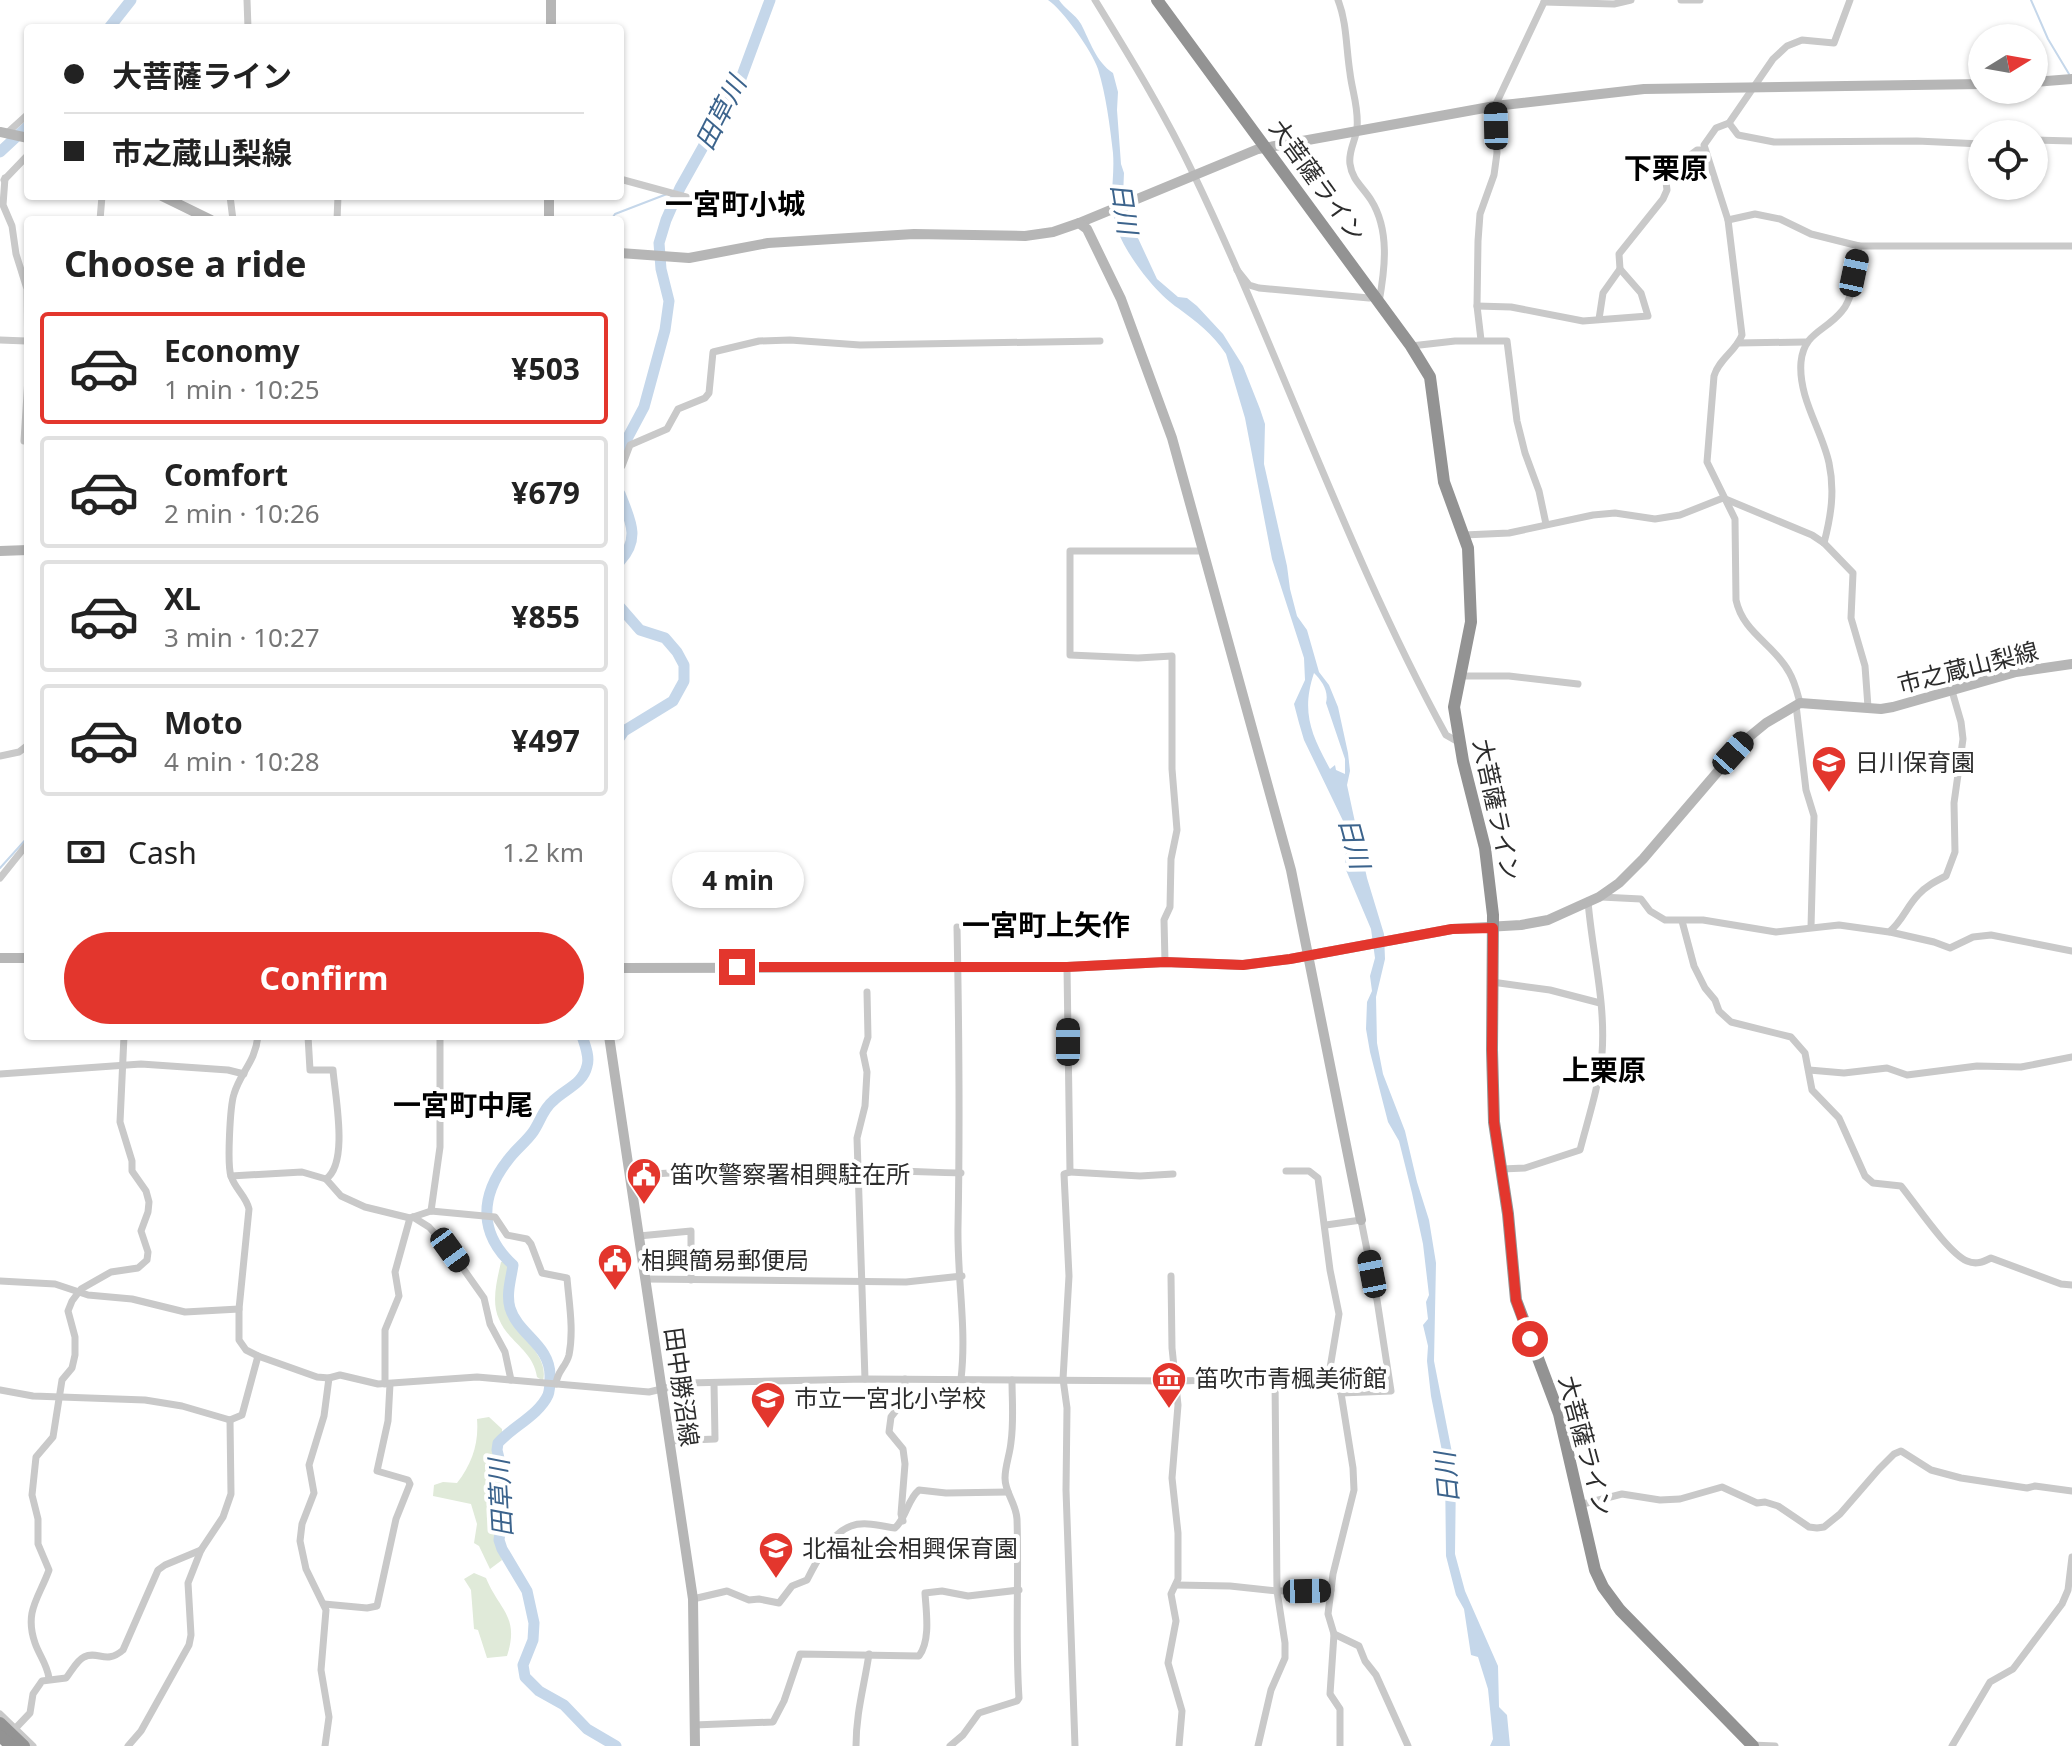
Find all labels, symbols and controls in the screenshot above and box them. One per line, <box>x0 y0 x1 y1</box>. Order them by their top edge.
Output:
north arrow <box>1968 24 2048 104</box>
map controls <box>1968 24 2048 200</box>
text: 大菩薩ライン <box>112 55 292 96</box>
water label: 田草川 <box>686 67 755 155</box>
car <box>1484 102 1508 150</box>
street label: 大菩薩ライン <box>1263 112 1374 248</box>
button: locate <box>1968 120 2048 200</box>
text: 市之蔵山梨線 <box>112 132 292 173</box>
district label: 下栗原 <box>1624 148 1708 186</box>
water label: 日川 <box>1103 179 1147 239</box>
district label: 一宮町小城 <box>665 184 805 222</box>
text: Choose a ride <box>64 239 306 288</box>
car <box>1837 247 1871 299</box>
text: Economy <box>164 330 300 371</box>
icon: car <box>68 332 140 404</box>
text: ¥503 <box>511 348 580 389</box>
text: 1 min · 10:25 <box>164 371 320 407</box>
text: Comfort <box>164 454 288 495</box>
icon: car <box>68 456 140 528</box>
text: ¥679 <box>511 472 580 513</box>
text: 2 min · 10:26 <box>164 495 320 531</box>
text: XL <box>164 578 201 619</box>
icon: car <box>68 580 140 652</box>
text: ¥855 <box>511 596 580 637</box>
text: 3 min · 10:27 <box>164 619 320 655</box>
street label: 市之蔵山梨線 <box>1894 633 2041 700</box>
text: Moto <box>164 702 243 743</box>
icon: car <box>68 704 140 776</box>
text: ¥497 <box>511 720 580 761</box>
car <box>1708 727 1758 779</box>
street label: 大菩薩ライン <box>1466 736 1529 884</box>
text: 4 min · 10:28 <box>164 743 320 779</box>
school or university icon: 日川保育園 <box>1810 744 1848 794</box>
place label: 日川保育園 <box>1855 745 1975 778</box>
water label: 日川 <box>1331 813 1380 875</box>
icon: cash <box>64 830 108 874</box>
text: Cash <box>128 832 197 873</box>
text: 1.2 km <box>502 834 584 870</box>
callout: 4 min <box>671 851 803 907</box>
text: 4 min <box>702 862 774 898</box>
district label: 一宮町上矢作 <box>962 905 1130 943</box>
button: Confirm <box>64 932 584 1024</box>
route end <box>719 949 755 985</box>
car <box>1056 1018 1080 1066</box>
district label: 上栗原 <box>1562 1050 1646 1088</box>
district label: 一宮町中尾 <box>393 1085 533 1123</box>
public building icon: 笛吹警察署相興駐在所 <box>625 1156 663 1206</box>
place label: 笛吹警察署相興駐在所 <box>670 1157 910 1190</box>
car <box>426 1224 474 1276</box>
public building icon: 相興簡易郵便局 <box>596 1242 634 1292</box>
place label: 相興簡易郵便局 <box>641 1243 809 1276</box>
car <box>1356 1248 1388 1300</box>
route start <box>1512 1321 1548 1357</box>
street label: 田中勝沼線 <box>658 1325 707 1449</box>
museum icon: 笛吹市青楓美術館 <box>1150 1360 1188 1410</box>
place label: 笛吹市青楓美術館 <box>1195 1361 1387 1394</box>
street label: 大菩薩ライン <box>1552 1372 1621 1519</box>
school or university icon: 市立一宮北小学校 <box>749 1380 787 1430</box>
place label: 市立一宮北小学校 <box>794 1381 986 1414</box>
water label: 日川 <box>1426 1448 1466 1506</box>
water label: 田草川 <box>480 1455 520 1538</box>
school or university icon: 北福祉会相興保育園 <box>757 1530 795 1580</box>
place label: 北福祉会相興保育園 <box>802 1531 1018 1564</box>
car <box>1283 1579 1331 1603</box>

